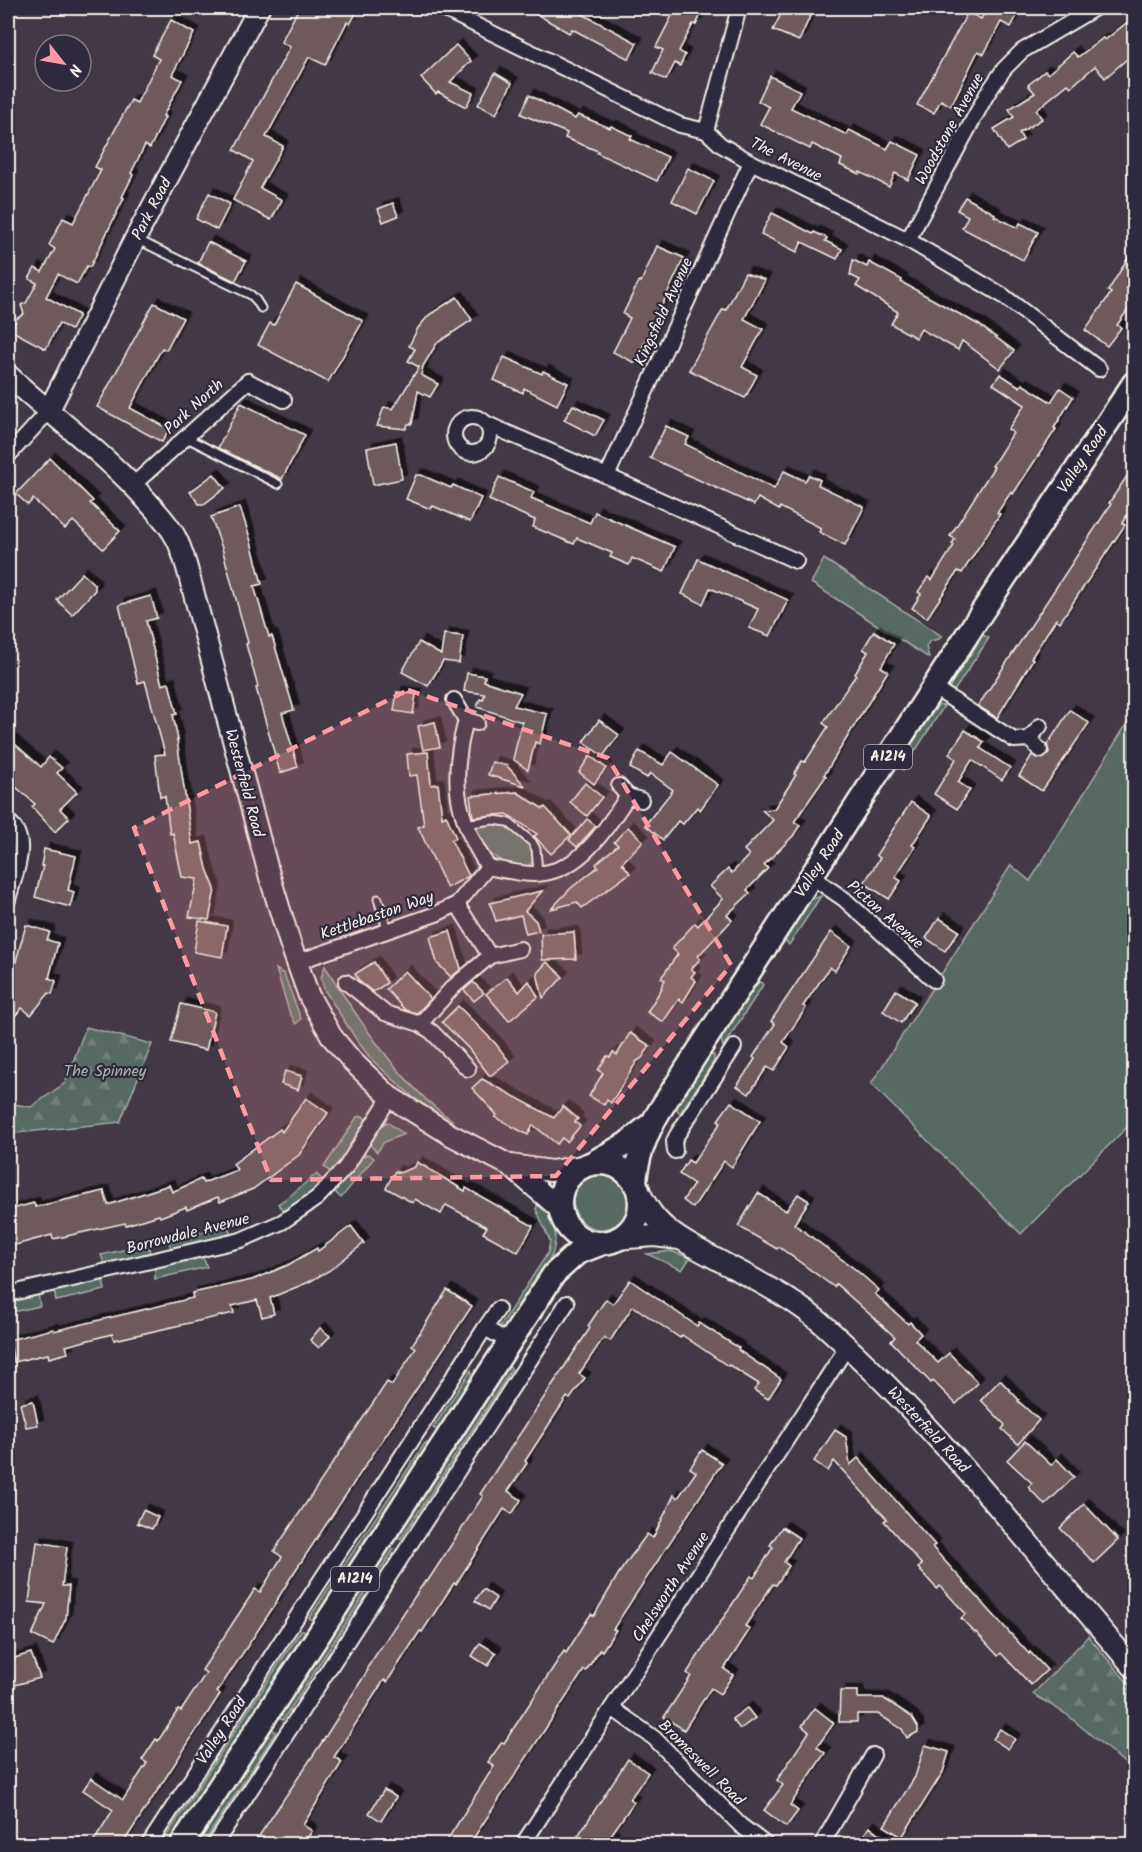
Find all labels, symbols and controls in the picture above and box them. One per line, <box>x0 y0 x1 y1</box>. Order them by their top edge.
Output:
north arrow <box>33 33 93 93</box>
text: N <box>61 59 88 81</box>
street label: Woodstone Avenue <box>909 68 991 190</box>
street label: The Avenue <box>746 131 826 189</box>
street label: Park Road <box>125 172 179 245</box>
street label: Kingsfield Avenue <box>628 254 700 370</box>
street label: Park North <box>158 373 230 441</box>
street label: Valley Road <box>1051 420 1115 499</box>
street label: Westerfield Road <box>218 726 271 841</box>
road number: A1214 <box>864 745 912 769</box>
street label: Valley Road <box>789 824 852 903</box>
street label: Picton Avenue <box>841 874 929 956</box>
street label: Kettlebaston Way <box>317 885 438 947</box>
park label: The Spinney <box>64 1059 147 1084</box>
street label: Borrowdale Avenue <box>124 1207 252 1261</box>
street label: Westerfield Road <box>881 1381 976 1480</box>
street label: Chelsworth Avenue <box>626 1527 716 1647</box>
road number: A1214 <box>331 1567 379 1591</box>
street label: Valley Road <box>191 1691 254 1770</box>
street label: Bromeswell Road <box>652 1714 751 1813</box>

